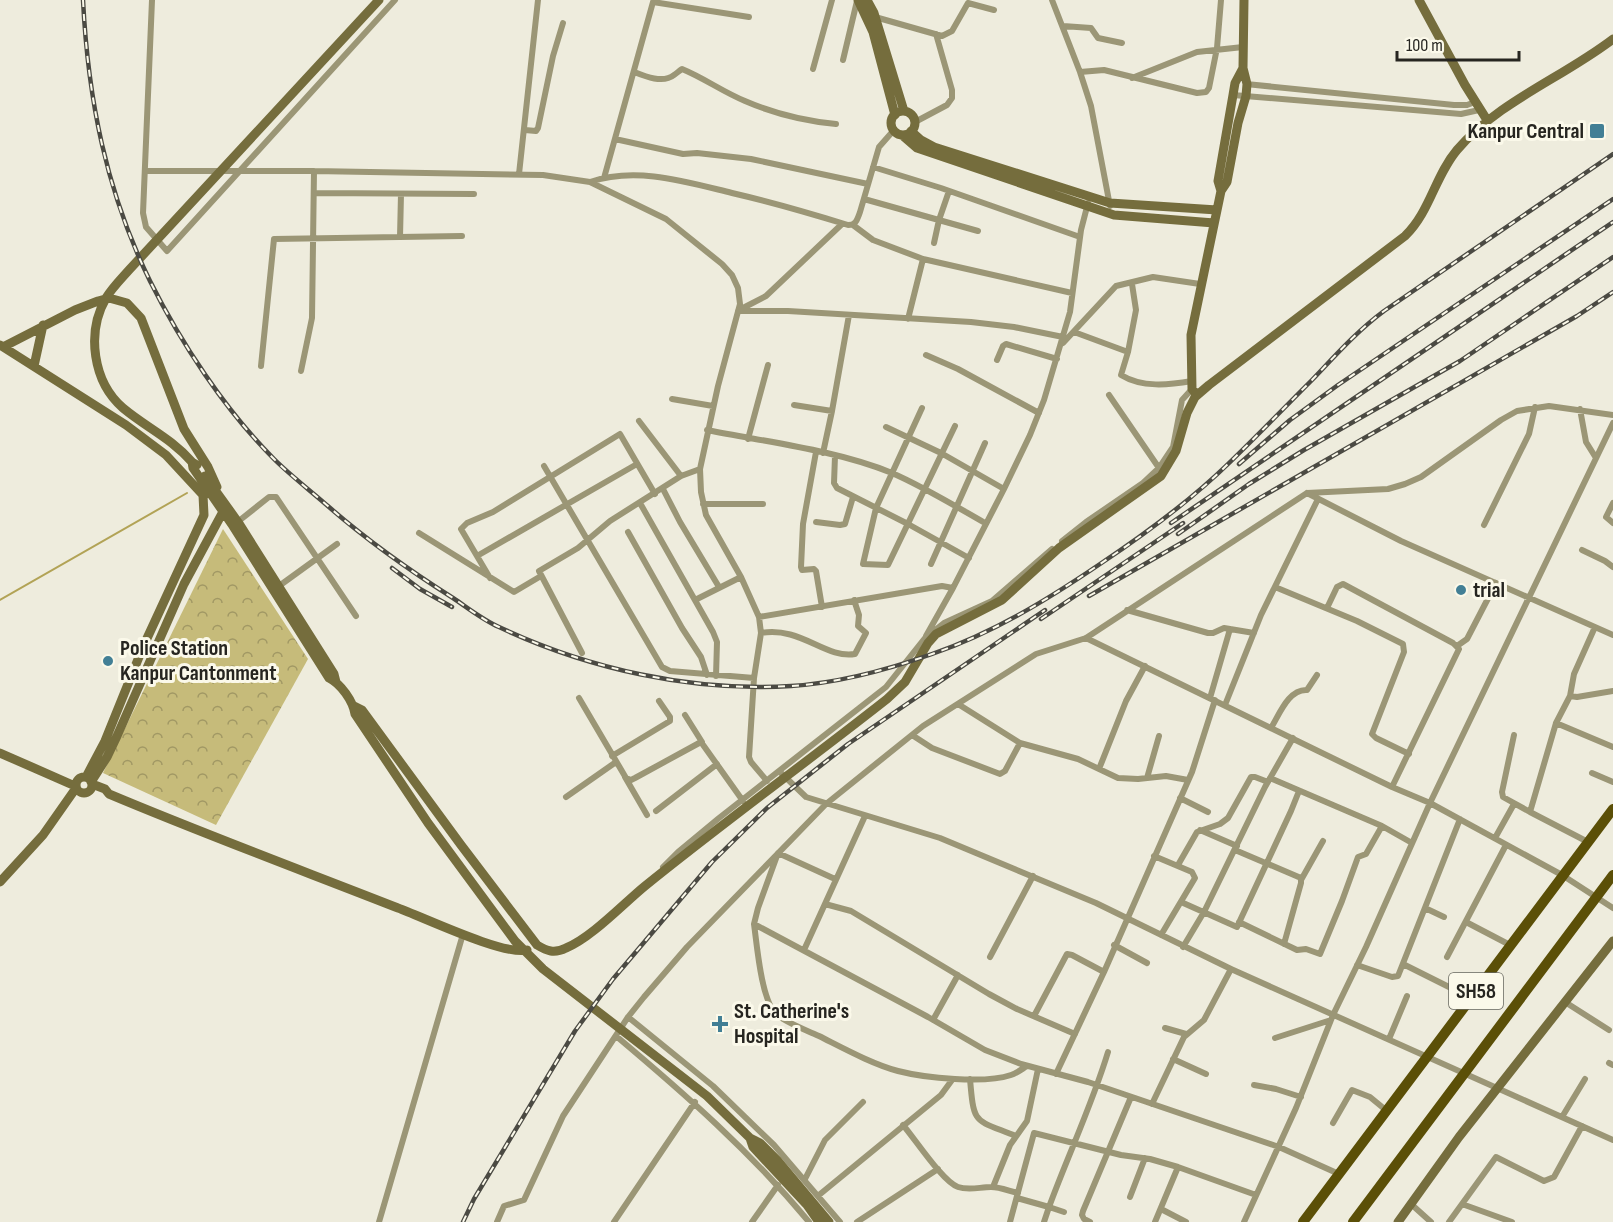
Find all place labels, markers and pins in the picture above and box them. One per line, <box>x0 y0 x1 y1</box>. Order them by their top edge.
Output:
place label: Kanpur Central <box>1468 118 1584 145</box>
marker: Kanpur Central <box>1588 122 1606 140</box>
place label: trial <box>1473 577 1505 604</box>
marker: trial <box>1454 583 1468 597</box>
place label: Police Station Kanpur Cantonment <box>120 635 276 687</box>
marker: Police Station Kanpur Cantonment <box>101 654 115 668</box>
place label: St. Catherine's Hospital <box>734 998 849 1050</box>
marker: St. Catherine's Hospital <box>711 1015 729 1033</box>

